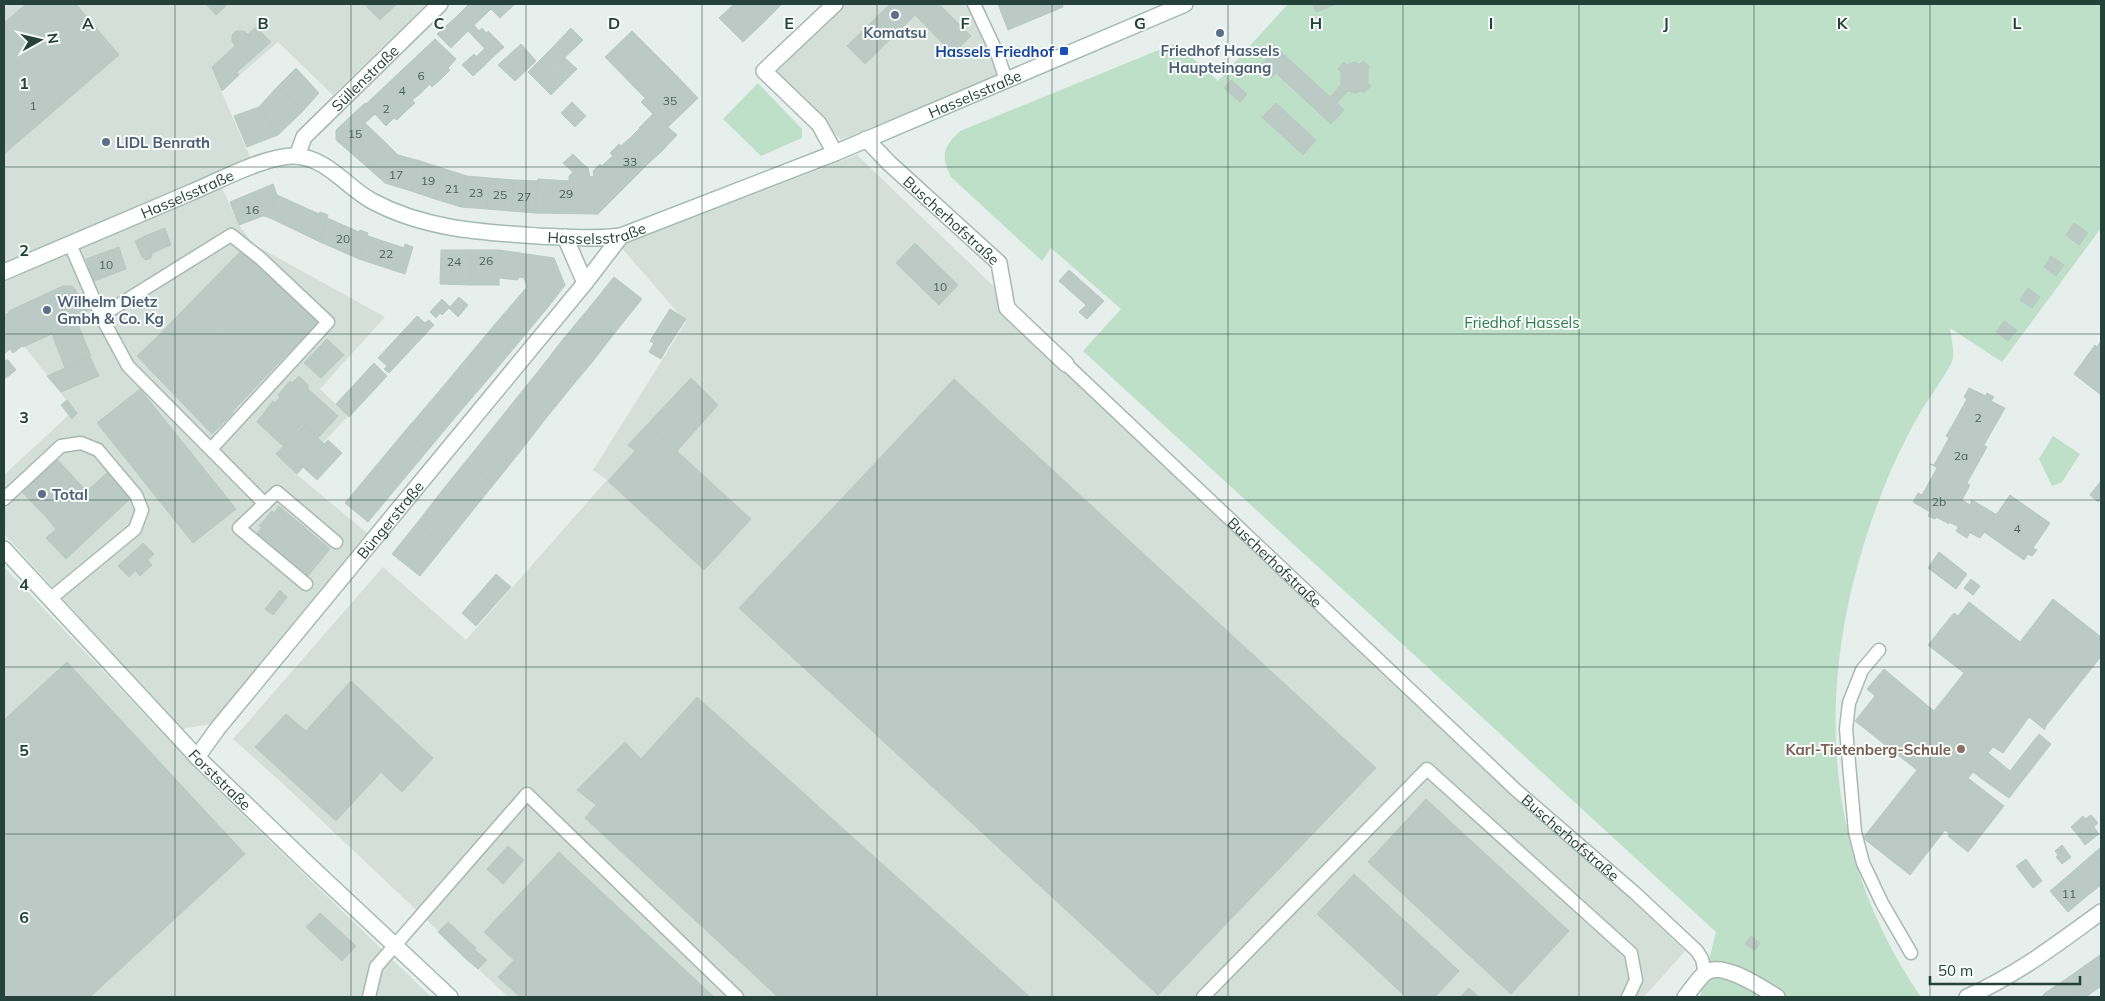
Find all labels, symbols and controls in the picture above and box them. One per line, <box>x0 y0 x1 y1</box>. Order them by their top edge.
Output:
marker: Komatsu <box>889 9 901 21</box>
text: A <box>82 13 94 33</box>
text: B <box>257 13 269 33</box>
text: C <box>434 13 445 33</box>
text: D <box>608 13 620 33</box>
text: E <box>784 13 794 33</box>
text: F <box>960 13 970 33</box>
text: G <box>1134 13 1146 33</box>
text: H <box>1310 13 1322 33</box>
text: I <box>1489 13 1493 33</box>
text: J <box>1663 13 1669 33</box>
text: K <box>1837 13 1849 33</box>
text: L <box>2013 13 2022 33</box>
north arrow <box>15 15 65 65</box>
place label: Komatsu <box>863 23 927 42</box>
marker: Friedhof Hassels Haupteingang <box>1214 27 1226 39</box>
text: N <box>43 32 63 45</box>
street label: Süllenstraße <box>327 41 402 115</box>
place label: Friedhof Hassels Haupteingang <box>1161 41 1279 77</box>
place label: Hassels Friedhof <box>935 42 1054 61</box>
marker: Hassels Friedhof <box>1058 45 1070 57</box>
street label: Hasselsstraße <box>925 65 1024 122</box>
house number: 6 <box>417 68 425 83</box>
text: 1 <box>19 73 29 93</box>
house number: 4 <box>398 83 406 98</box>
house number: 35 <box>663 93 677 108</box>
house number: 1 <box>29 98 37 113</box>
house number: 2 <box>382 101 390 116</box>
house number: 15 <box>348 126 362 141</box>
place label: LIDL Benrath <box>116 133 210 152</box>
marker: LIDL Benrath <box>100 136 112 148</box>
house number: 33 <box>623 154 637 169</box>
street label: Hasselsstraße <box>138 165 236 222</box>
house number: 17 <box>389 167 403 182</box>
street label: Buscherhofstraße <box>900 172 1004 268</box>
house number: 19 <box>421 173 435 188</box>
house number: 21 <box>445 181 459 196</box>
house number: 23 <box>469 185 483 200</box>
house number: 29 <box>559 186 573 201</box>
house number: 25 <box>493 187 507 202</box>
house number: 27 <box>517 189 531 204</box>
house number: 16 <box>245 202 259 217</box>
street label: Hasselsstraße <box>547 218 649 248</box>
house number: 20 <box>336 231 350 246</box>
text: 2 <box>19 240 29 260</box>
house number: 22 <box>379 246 393 261</box>
house number: 26 <box>479 253 493 268</box>
house number: 24 <box>447 254 461 269</box>
house number: 10 <box>99 257 113 272</box>
house number: 10 <box>933 279 947 294</box>
place label: Wilhelm Dietz Gmbh & Co. Kg <box>57 292 164 328</box>
marker: Wilhelm Dietz Gmbh & Co. Kg <box>41 304 53 316</box>
park label: Friedhof Hassels <box>1464 313 1580 332</box>
text: 3 <box>19 407 29 427</box>
house number: 2 <box>1974 410 1982 425</box>
house number: 2a <box>1954 448 1968 463</box>
street label: Büngerstraße <box>352 477 427 562</box>
place label: Total <box>52 485 88 504</box>
marker: Total <box>36 488 48 500</box>
house number: 2b <box>1932 494 1946 509</box>
street label: Buscherhofstraße <box>1224 513 1326 611</box>
house number: 4 <box>2013 521 2021 536</box>
text: 4 <box>19 574 29 594</box>
text: 5 <box>19 740 29 760</box>
place label: Karl-Tietenberg-Schule <box>1786 740 1951 759</box>
marker: Karl-Tietenberg-Schule <box>1955 743 1967 755</box>
street label: Forststraße <box>185 745 255 814</box>
street label: Buscherhofstraße <box>1518 790 1623 885</box>
house number: 11 <box>2062 886 2076 901</box>
text: 6 <box>19 907 29 927</box>
scale bar <box>1930 954 2080 986</box>
text: 50 m <box>1938 961 1973 980</box>

